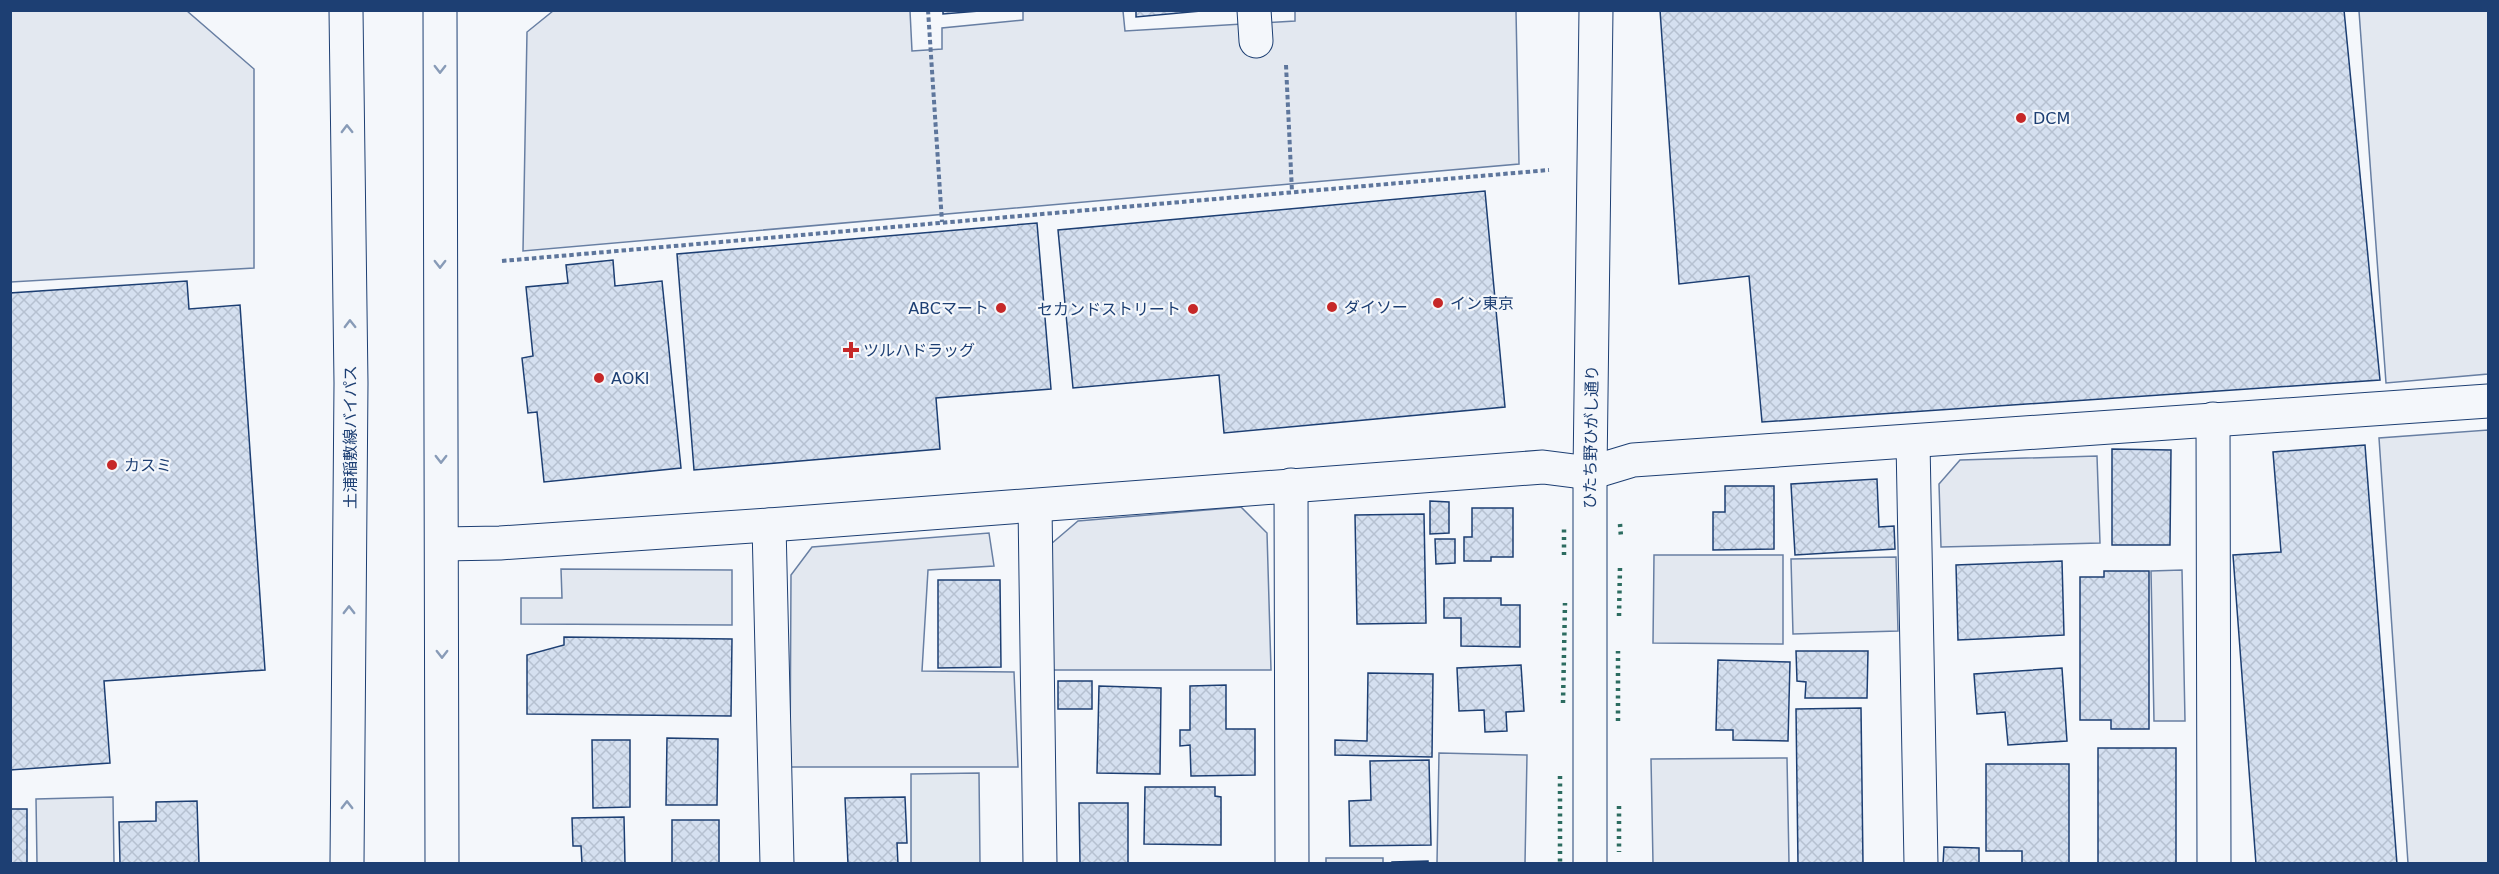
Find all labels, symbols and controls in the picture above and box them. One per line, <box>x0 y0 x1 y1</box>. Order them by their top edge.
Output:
one-way arrow <box>434 64 446 73</box>
place label: DCM <box>2033 109 2070 128</box>
marker: DCM <box>2014 111 2028 125</box>
one-way arrow <box>341 125 353 134</box>
one-way arrow <box>434 259 447 268</box>
place label: イン東京 <box>1450 294 1514 313</box>
marker: イン東京 <box>1431 296 1445 310</box>
place label: ダイソー <box>1344 298 1408 317</box>
place label: ABCマート <box>908 299 989 318</box>
place label: セカンドストリート <box>1037 300 1181 319</box>
marker: ダイソー <box>1325 300 1339 314</box>
marker: ABCマート <box>994 301 1008 315</box>
marker: セカンドストリート <box>1186 302 1200 316</box>
one-way arrow <box>344 320 356 329</box>
place label: ツルハドラッグ <box>863 341 975 360</box>
marker: ツルハドラッグ <box>844 343 858 357</box>
street label: 土浦稲敷線バイパス <box>341 365 360 509</box>
street label: ひたち野ひがし通り <box>1580 365 1602 509</box>
place label: AOKI <box>611 369 649 388</box>
marker: AOKI <box>592 371 606 385</box>
one-way arrow <box>435 454 447 463</box>
place label: カスミ <box>124 456 172 475</box>
marker: カスミ <box>105 458 119 472</box>
one-way arrow <box>343 606 355 615</box>
one-way arrow <box>436 649 448 658</box>
one-way arrow <box>341 801 353 810</box>

